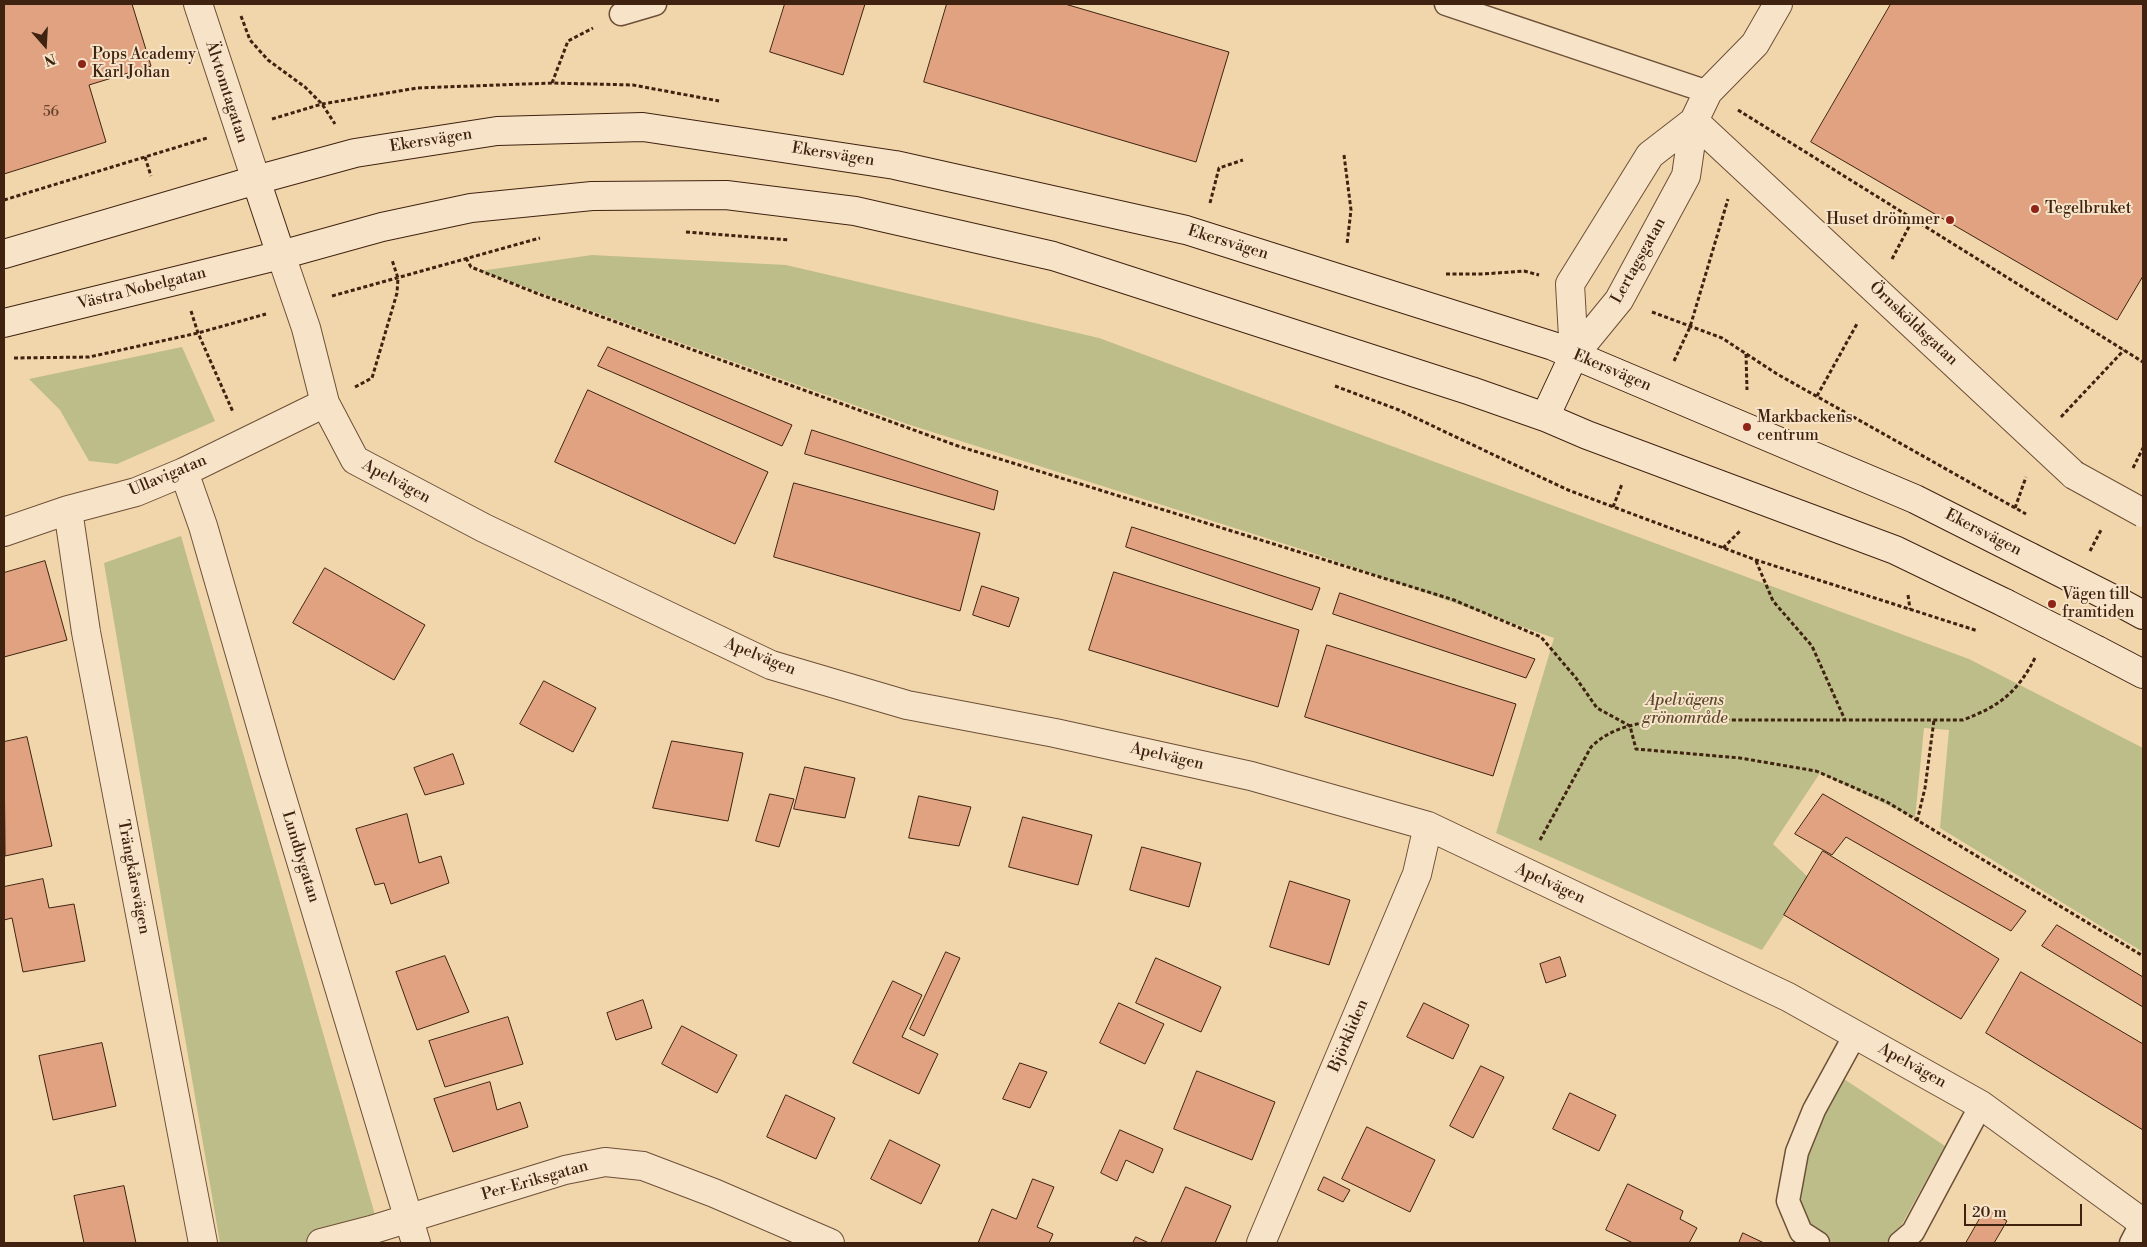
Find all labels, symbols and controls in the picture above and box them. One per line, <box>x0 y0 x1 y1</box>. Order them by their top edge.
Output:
north arrow <box>20 20 70 70</box>
street label: Älvtomtagatan <box>200 39 252 145</box>
place label: Pops Academy Karl Johan <box>92 45 196 83</box>
text: N <box>42 49 58 69</box>
marker: Pops Academy Karl Johan <box>76 58 88 70</box>
house number: 56 <box>43 105 59 121</box>
street label: Ekersvägen <box>388 125 474 157</box>
street label: Ekersvägen <box>790 139 876 171</box>
place label: Tegelbruket <box>2045 199 2131 219</box>
marker: Tegelbruket <box>2029 203 2041 215</box>
place label: Huset drömmer <box>1826 210 1940 230</box>
marker: Huset drömmer <box>1944 214 1956 226</box>
street label: Lertagsgatan <box>1608 215 1670 307</box>
street label: Ekersvägen <box>1185 222 1271 264</box>
street label: Västra Nobelgatan <box>76 264 208 314</box>
street label: Örnsköldsgatan <box>1865 278 1961 370</box>
street label: Ekersvägen <box>1570 346 1654 396</box>
place label: Markbackens centrum <box>1757 408 1852 446</box>
marker: Markbackens centrum <box>1741 421 1753 433</box>
street label: Ullavigatan <box>126 451 210 501</box>
street label: Apelvägen <box>358 456 434 508</box>
street label: Ekersvägen <box>1942 506 2024 560</box>
place label: Vägen till framtiden <box>2062 585 2134 623</box>
marker: Vägen till framtiden <box>2046 598 2058 610</box>
street label: Apelvägen <box>722 634 798 680</box>
park label: Apelvägens grönområde <box>1642 691 1728 729</box>
street label: Apelvägen <box>1128 739 1206 775</box>
street label: Lundbygatan <box>277 809 323 905</box>
street label: Trängkårsvägen <box>112 818 154 936</box>
street label: Apelvägen <box>1512 859 1588 909</box>
street label: Björkliden <box>1325 997 1373 1075</box>
street label: Apelvägen <box>1875 1039 1949 1093</box>
street label: Per-Eriksgatan <box>480 1157 590 1205</box>
scale bar <box>1967 1194 2084 1226</box>
text: 20 m <box>1972 1203 2007 1222</box>

